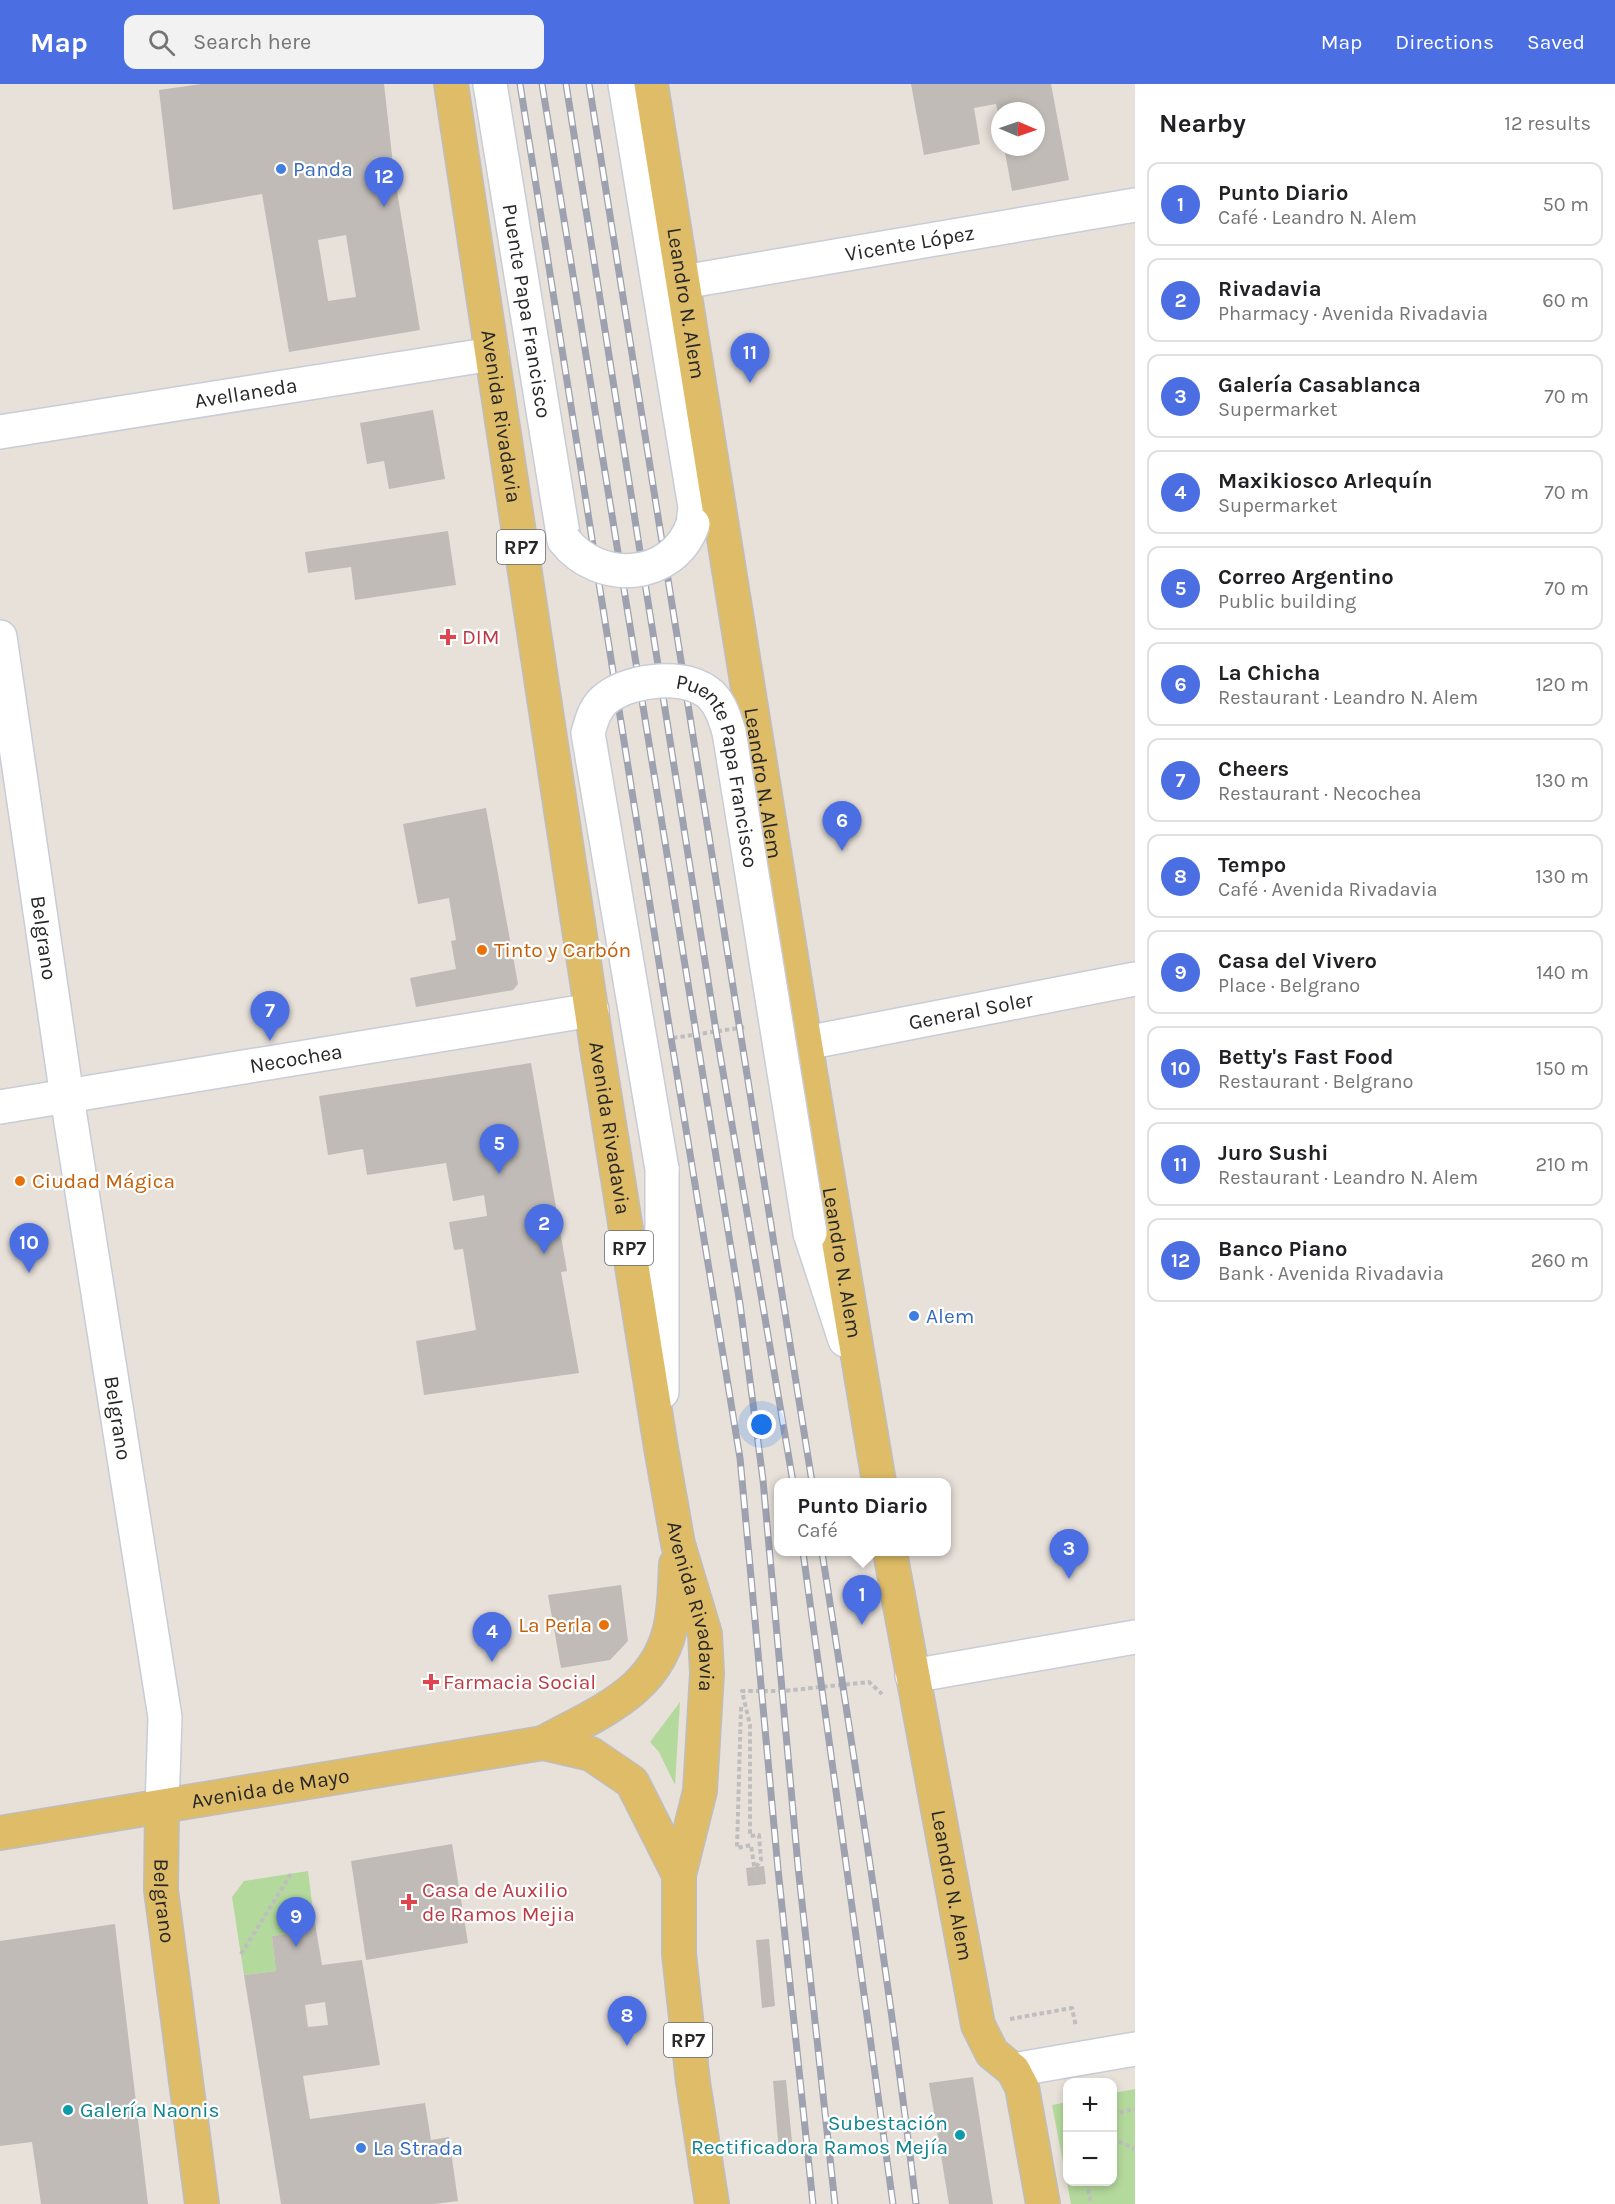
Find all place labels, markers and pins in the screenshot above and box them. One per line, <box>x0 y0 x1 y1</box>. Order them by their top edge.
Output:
place label: Panda <box>293 157 353 181</box>
pin: 12 <box>364 158 404 207</box>
marker: Panda <box>274 162 288 176</box>
pin: 11 <box>730 334 770 383</box>
place label: DIM <box>462 625 500 649</box>
marker: DIM <box>439 628 457 646</box>
pin: 6 <box>822 802 862 851</box>
place label: Tinto y Carbón <box>494 938 631 962</box>
marker: Tinto y Carbón <box>475 943 489 957</box>
pin: 7 <box>250 992 290 1041</box>
pin: 5 <box>480 1124 518 1174</box>
place label: Ciudad Mágica <box>32 1169 175 1193</box>
marker: Ciudad Mágica <box>13 1174 27 1188</box>
pin: 2 <box>524 1204 564 1254</box>
pin: 10 <box>9 1224 48 1273</box>
place label: Alem <box>926 1304 974 1328</box>
marker: Alem <box>907 1309 921 1323</box>
pin: 3 <box>1050 1530 1088 1579</box>
pin: 1 <box>842 1576 882 1625</box>
pin: 4 <box>472 1612 512 1662</box>
place label: La Perla <box>518 1613 592 1637</box>
marker: La Perla <box>597 1618 611 1632</box>
place label: Farmacia Social <box>443 1670 596 1694</box>
marker: Farmacia Social <box>424 1675 438 1689</box>
place label: Casa de Auxilio de Ramos Mejia <box>422 1878 575 1926</box>
marker: Casa de Auxilio de Ramos Mejia <box>400 1893 418 1911</box>
pin: 9 <box>276 1898 316 1947</box>
pin: 8 <box>608 1996 646 2046</box>
place label: Galería Naonis <box>80 2098 220 2122</box>
marker: Galería Naonis <box>61 2103 75 2117</box>
place label: Subestación Rectificadora Ramos Mejía <box>691 2111 948 2159</box>
marker: Subestación Rectificadora Ramos Mejía <box>953 2128 967 2142</box>
place label: La Strada <box>373 2136 463 2160</box>
marker: La Strada <box>354 2141 368 2155</box>

